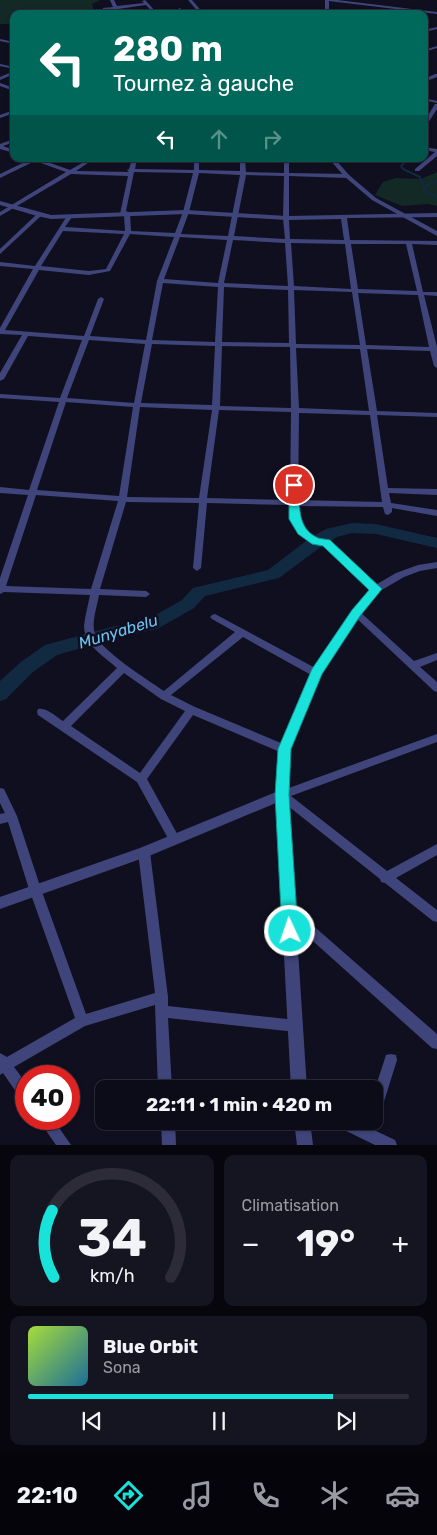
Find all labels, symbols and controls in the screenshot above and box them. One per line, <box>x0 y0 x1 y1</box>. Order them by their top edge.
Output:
text: 280 m <box>113 28 223 70</box>
icon: left <box>30 30 95 95</box>
text: Tournez à gauche <box>113 70 294 97</box>
icon: left <box>152 125 180 153</box>
icon: ahead <box>205 125 233 153</box>
icon: right <box>258 125 286 153</box>
pin <box>273 464 315 506</box>
icon: arrive <box>280 471 308 499</box>
water label: Munyabelu <box>76 610 160 653</box>
position arrow <box>263 904 315 956</box>
speed limit sign: 40 <box>15 1065 80 1130</box>
text: 22:11 · 1 min · 420 m <box>146 1093 332 1116</box>
text: Climatisation <box>242 1196 339 1215</box>
text: 34 <box>77 1207 147 1269</box>
text: 19° <box>296 1220 355 1266</box>
text: − <box>242 1227 260 1260</box>
text: + <box>392 1227 409 1260</box>
text: km/h <box>89 1265 134 1286</box>
text: Blue Orbit <box>103 1335 198 1358</box>
text: Sona <box>103 1358 141 1377</box>
icon: previous <box>78 1407 106 1435</box>
icon: pause <box>205 1407 233 1435</box>
icon: next <box>332 1407 360 1435</box>
icon: directions <box>111 1478 146 1513</box>
icon: music <box>180 1478 215 1513</box>
icon: phone <box>248 1478 283 1513</box>
icon: climate <box>317 1478 352 1513</box>
icon: car <box>385 1478 420 1513</box>
text: 22:10 <box>17 1482 78 1509</box>

